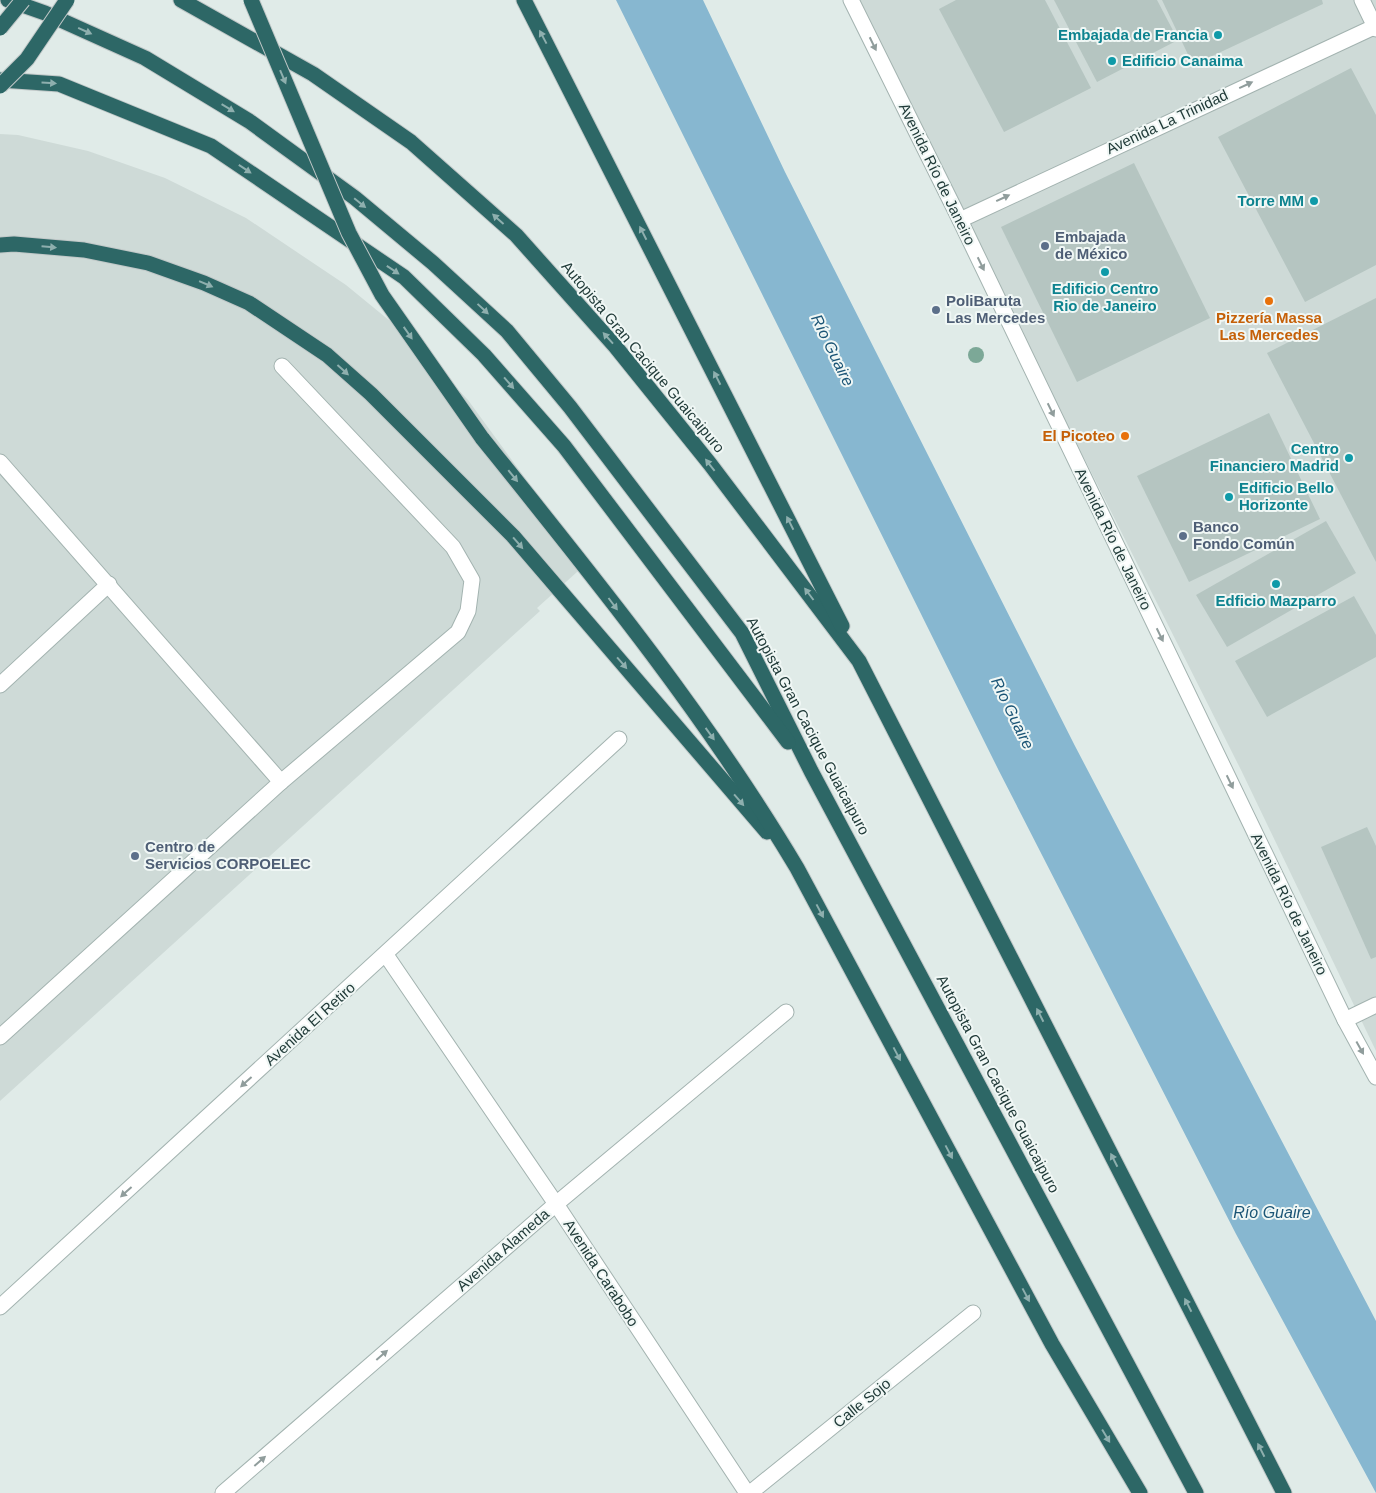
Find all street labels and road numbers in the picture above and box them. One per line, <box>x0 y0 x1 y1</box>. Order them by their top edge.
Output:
street label: Avenida La Trinidad <box>1103 86 1230 157</box>
street label: Avenida Río de Janeiro <box>896 100 979 247</box>
street label: Autopista Gran Cacique Guaicaipuro <box>558 258 728 456</box>
street label: Avenida Río de Janeiro <box>1072 465 1155 612</box>
street label: Autopista Gran Cacique Guaicaipuro <box>744 614 873 838</box>
street label: Avenida Río de Janeiro <box>1248 830 1331 977</box>
street label: Autopista Gran Cacique Guaicaipuro <box>934 972 1063 1196</box>
street label: Avenida El Retiro <box>261 979 358 1069</box>
street label: Avenida Alameda <box>453 1205 553 1294</box>
street label: Avenida Carabobo <box>561 1216 642 1329</box>
street label: Calle Sojo <box>830 1374 894 1431</box>

